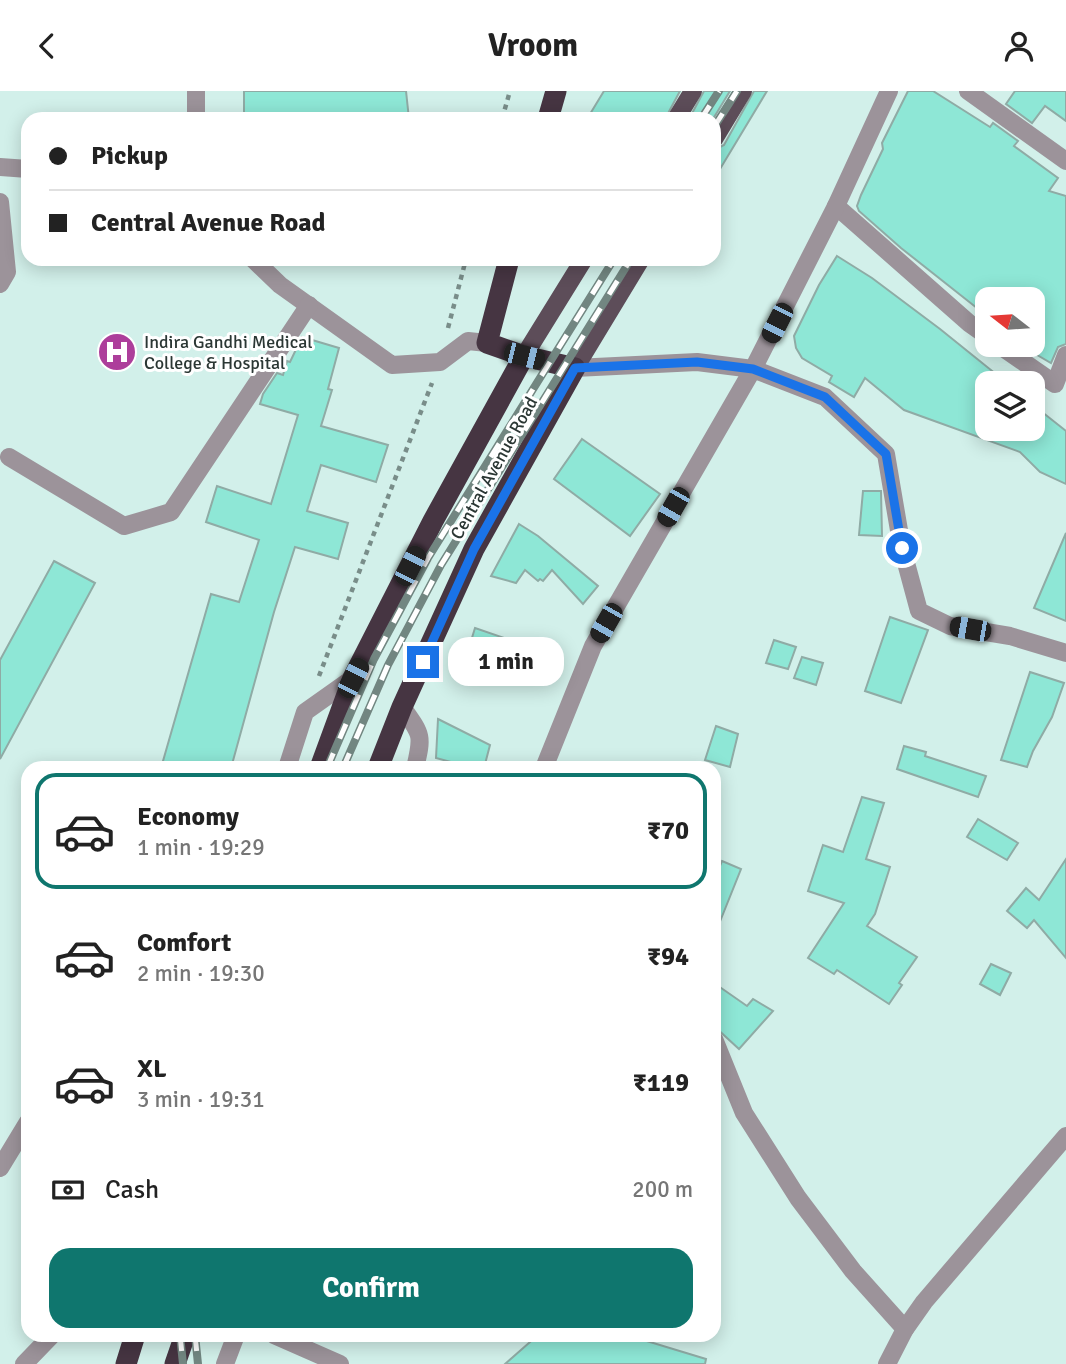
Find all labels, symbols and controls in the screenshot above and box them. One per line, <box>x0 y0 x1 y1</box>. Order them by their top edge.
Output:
text: Vroom <box>488 26 578 65</box>
icon: back <box>28 27 66 65</box>
icon: person <box>1000 27 1038 65</box>
text: Pickup <box>91 140 168 172</box>
text: Central Avenue Road <box>91 207 326 239</box>
north arrow <box>975 287 1045 357</box>
map controls <box>975 287 1045 441</box>
car <box>759 300 796 346</box>
hospital icon: Indira Gandhi Medical College & Hospital <box>96 331 138 373</box>
place label: Indira Gandhi Medical College & Hospital <box>144 331 313 374</box>
car <box>502 341 547 371</box>
button: layers <box>975 371 1045 441</box>
street label: Central Avenue Road <box>446 393 542 543</box>
car <box>654 484 693 530</box>
route start <box>886 532 918 564</box>
car <box>392 543 429 589</box>
car <box>587 600 626 646</box>
car <box>948 615 993 643</box>
callout: 1 min <box>448 637 563 687</box>
route end <box>407 646 439 678</box>
text: 1 min <box>478 647 534 676</box>
car <box>335 655 372 701</box>
icon: car <box>53 800 116 863</box>
text: Economy <box>137 801 239 833</box>
text: ₹70 <box>647 815 689 847</box>
text: 1 min · 19:29 <box>137 833 265 862</box>
icon: car <box>53 926 116 989</box>
text: Comfort <box>137 927 231 959</box>
text: ₹94 <box>647 941 689 973</box>
text: 2 min · 19:30 <box>137 959 265 988</box>
icon: car <box>53 1052 116 1115</box>
text: XL <box>137 1053 167 1085</box>
text: ₹119 <box>633 1067 689 1099</box>
text: 3 min · 19:31 <box>137 1085 265 1114</box>
icon: cash <box>49 1171 87 1209</box>
text: Cash <box>105 1174 159 1206</box>
text: 200 m <box>632 1175 693 1204</box>
button: Confirm <box>49 1248 693 1328</box>

